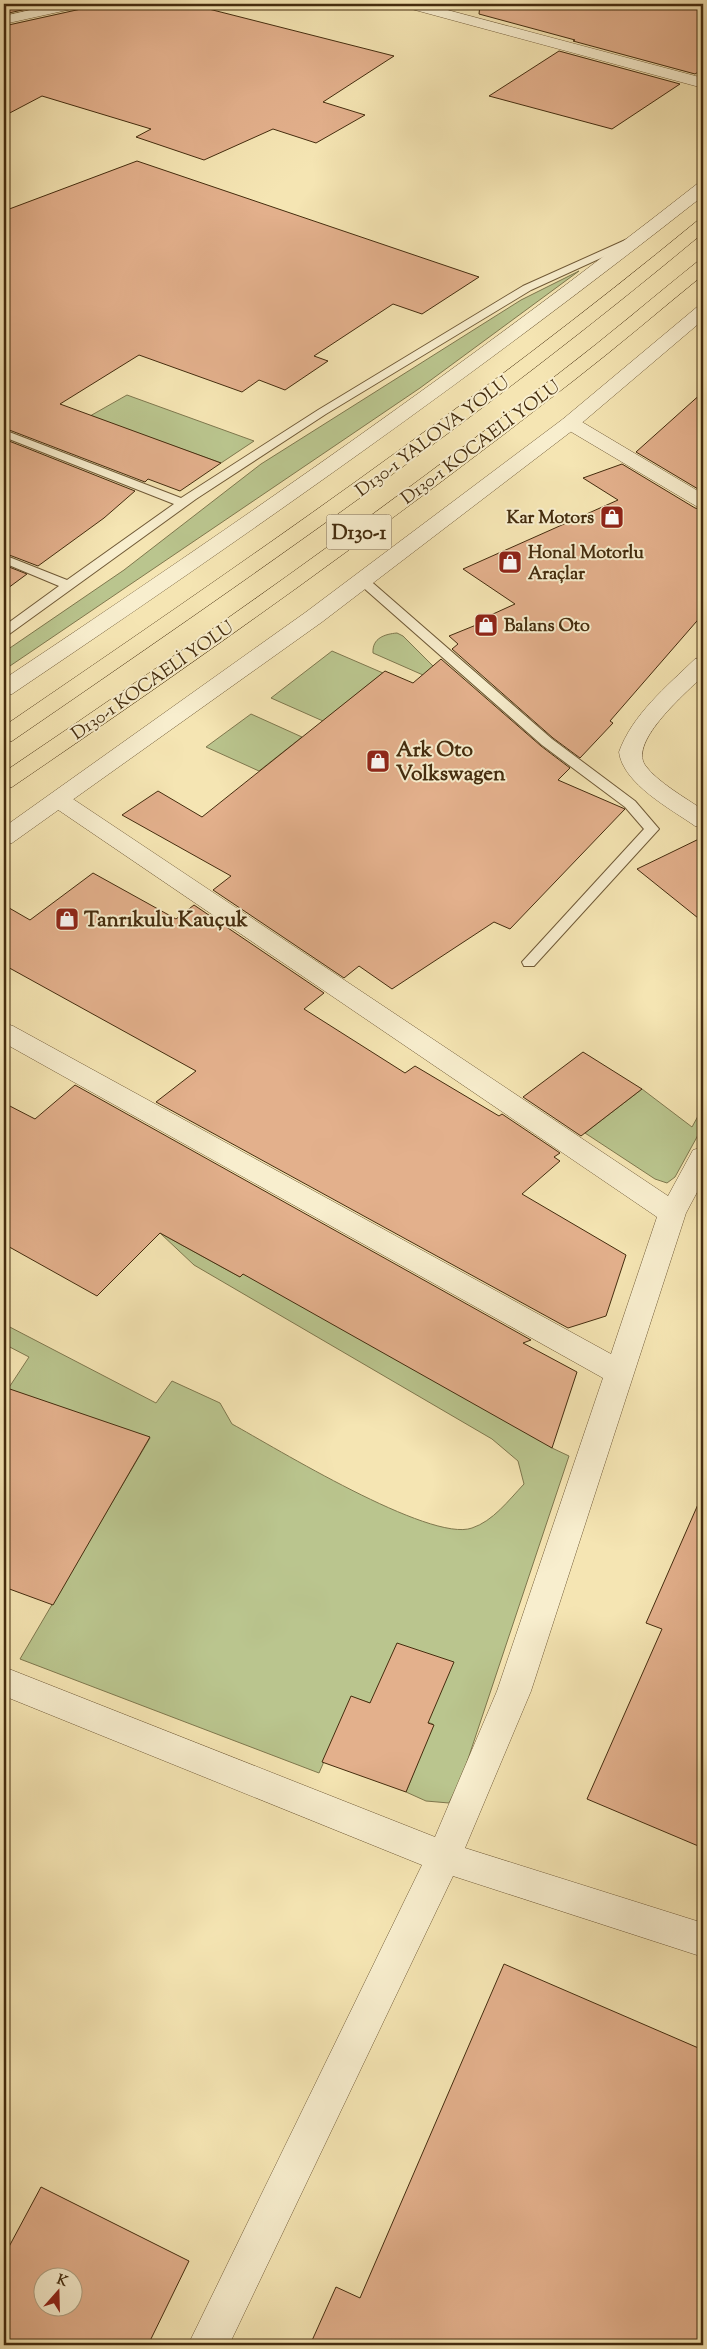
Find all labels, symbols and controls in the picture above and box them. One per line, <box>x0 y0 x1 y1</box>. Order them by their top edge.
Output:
street label: D130-1 YALOVA YOLU <box>351 371 516 504</box>
street label: D130-1 KOCAELİ YOLU <box>396 375 566 512</box>
shop icon: Kar Motors <box>599 504 625 530</box>
place label: Kar Motors <box>506 506 594 532</box>
road number: D130-1 <box>326 514 392 550</box>
place label: Honal Motorlu Araçlar <box>528 541 644 588</box>
shop icon: Honal Motorlu Araçlar <box>497 549 523 575</box>
shop icon: Balans Oto <box>473 612 499 638</box>
place label: Balans Oto <box>504 614 590 640</box>
street label: D130-1 KOCAELİ YOLU <box>67 615 240 748</box>
place label: Ark Oto Volkswagen <box>396 736 506 790</box>
shop icon: Ark Oto Volkswagen <box>365 748 391 774</box>
shop icon: Tanrıkulu Kauçuk <box>54 906 80 932</box>
place label: Tanrıkulu Kauçuk <box>84 906 248 936</box>
north arrow <box>32 2266 82 2316</box>
text: K <box>54 2271 71 2293</box>

